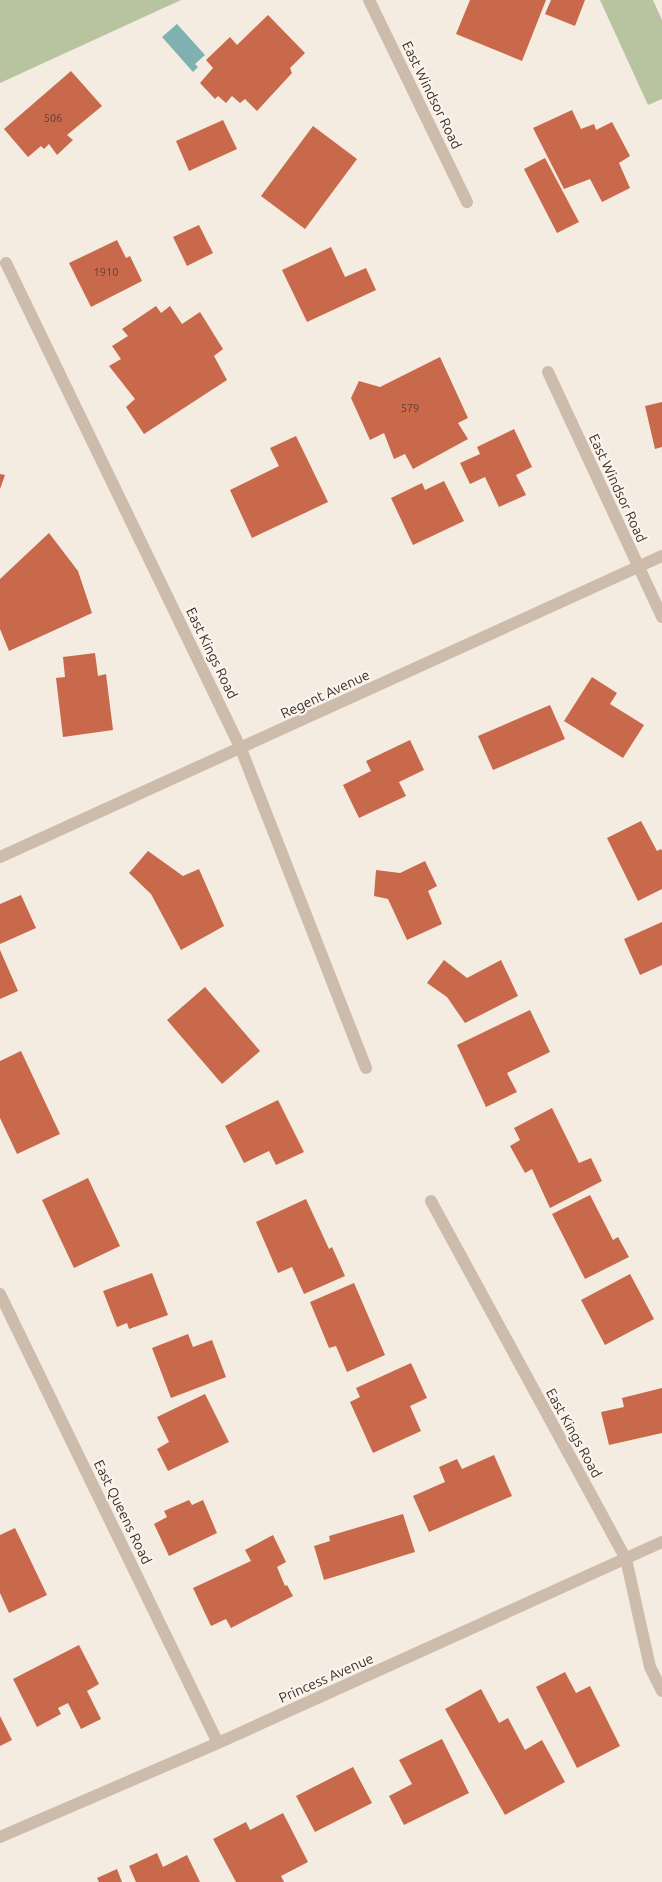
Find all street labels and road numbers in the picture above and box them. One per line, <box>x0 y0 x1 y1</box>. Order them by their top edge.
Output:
street label: East Windsor Road <box>399 39 465 151</box>
street label: East Windsor Road <box>586 431 650 545</box>
street label: East Kings Road <box>183 605 241 701</box>
street label: Regent Avenue <box>278 666 372 722</box>
street label: East Kings Road <box>543 1386 605 1480</box>
street label: East Queens Road <box>91 1457 155 1567</box>
street label: Princess Avenue <box>276 1650 376 1706</box>

